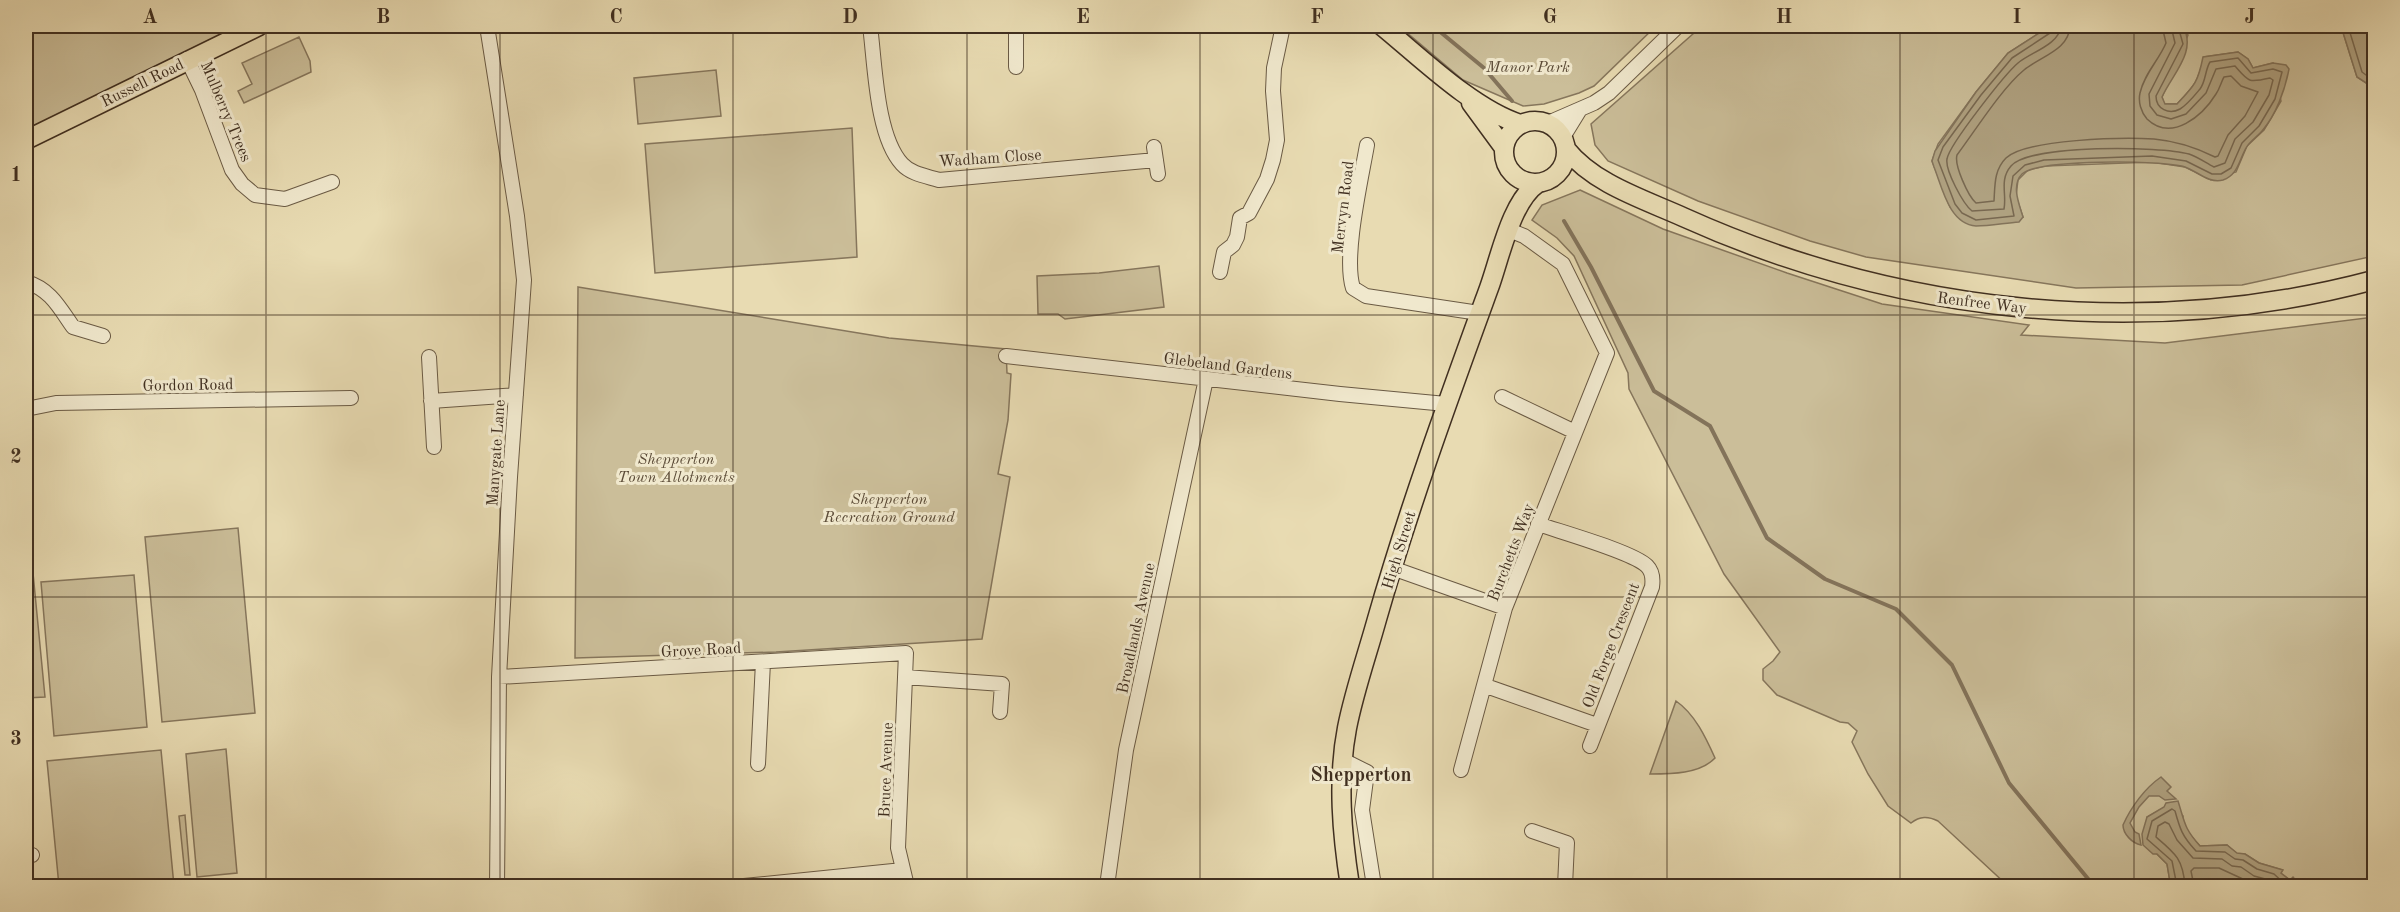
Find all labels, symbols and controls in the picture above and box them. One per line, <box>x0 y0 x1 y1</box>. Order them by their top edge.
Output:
text: A <box>142 8 158 28</box>
text: B <box>376 8 390 28</box>
text: C <box>609 8 623 28</box>
text: D <box>842 8 858 28</box>
text: E <box>1076 8 1090 28</box>
text: F <box>1310 8 1324 28</box>
text: G <box>1543 8 1557 28</box>
text: H <box>1776 8 1792 28</box>
text: I <box>2013 8 2021 28</box>
text: J <box>2245 8 2256 28</box>
street label: Russell Road <box>99 57 187 111</box>
street label: Mulberry Trees <box>197 59 254 164</box>
park label: Manor Park <box>1485 60 1570 76</box>
street label: Wadham Close <box>938 147 1042 171</box>
street label: Mervyn Road <box>1330 160 1358 254</box>
text: 1 <box>10 166 22 186</box>
street label: Renfree Way <box>1936 291 2028 317</box>
street label: Glebeland Gardens <box>1162 351 1293 383</box>
street label: Gordon Road <box>142 377 234 395</box>
street label: Manygate Lane <box>485 399 509 507</box>
text: 2 <box>10 448 22 468</box>
park label: Shepperton Town Allotments <box>617 452 735 486</box>
park label: Shepperton Recreation Ground <box>822 492 955 526</box>
street label: Burchetts Way <box>1486 501 1538 604</box>
street label: High Street <box>1380 509 1420 592</box>
street label: Broadlands Avenue <box>1115 562 1159 695</box>
street label: Old Forge Crescent <box>1581 580 1643 711</box>
street label: Grove Road <box>660 641 742 661</box>
street label: Bruce Avenue <box>877 722 897 818</box>
text: 3 <box>10 730 22 750</box>
district label: Shepperton <box>1310 766 1412 786</box>

